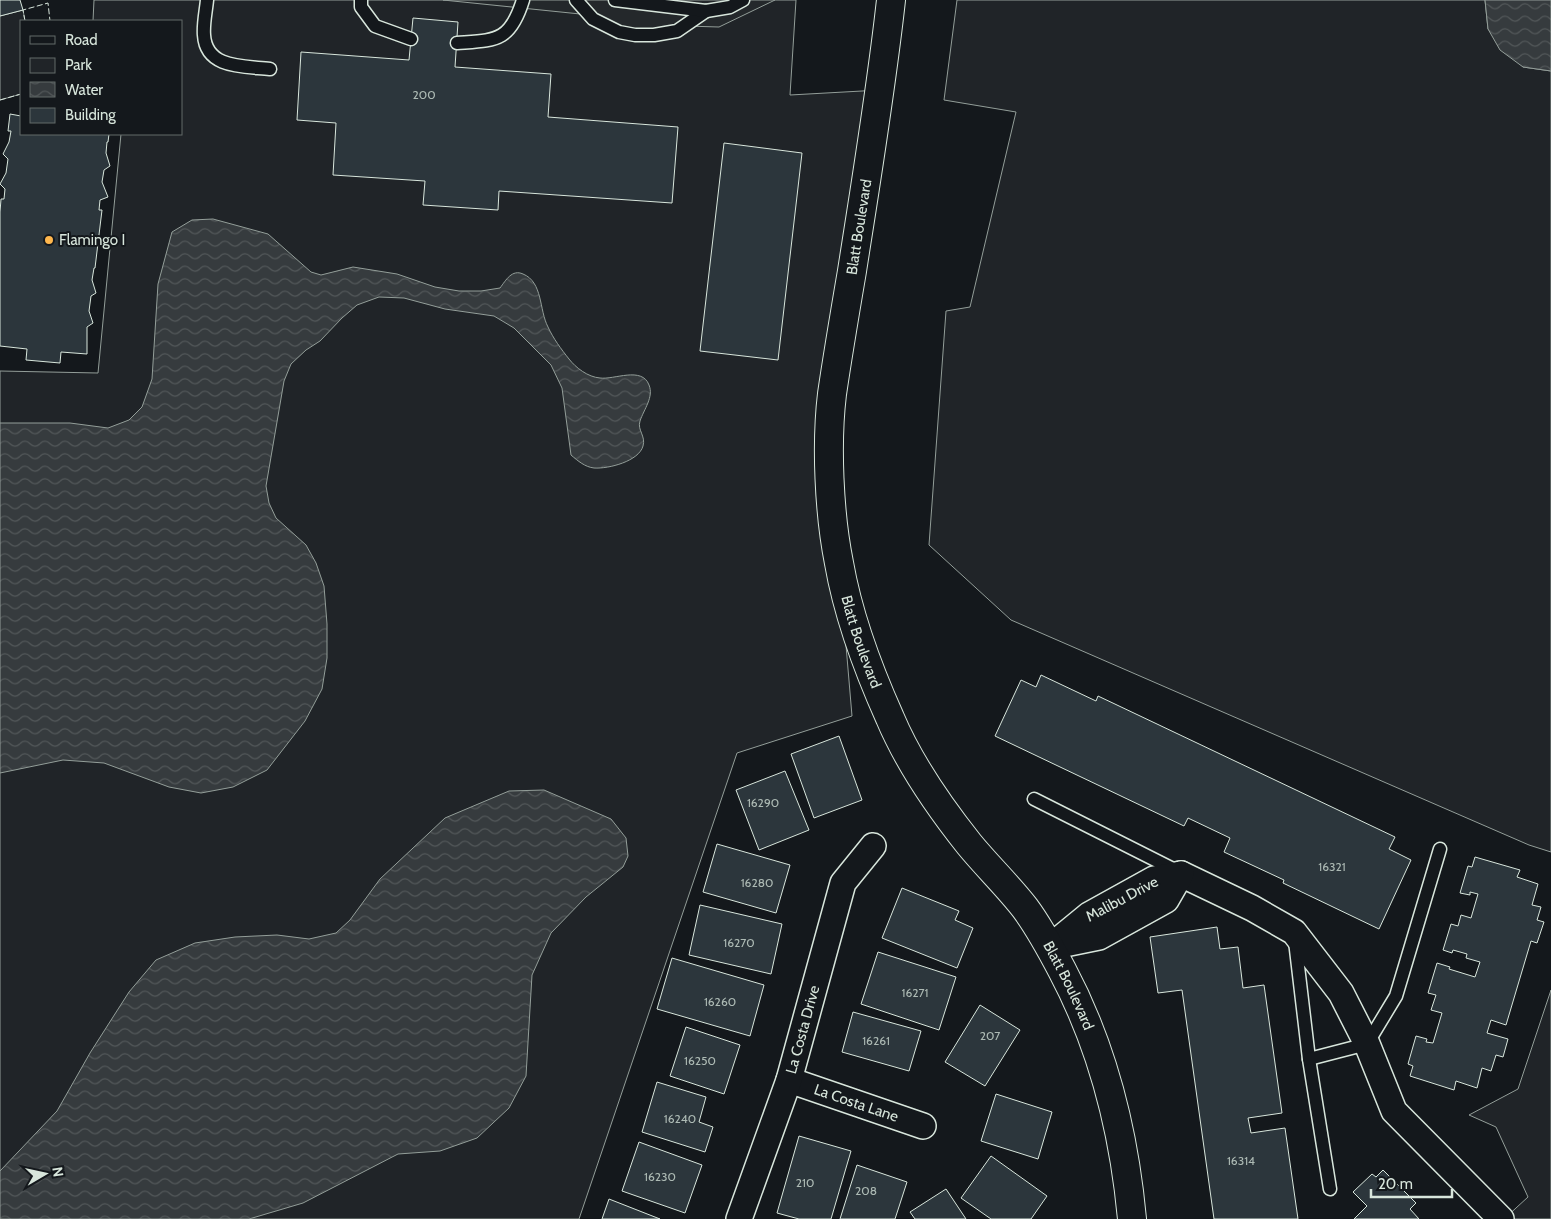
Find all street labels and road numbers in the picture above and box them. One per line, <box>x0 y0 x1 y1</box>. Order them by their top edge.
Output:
street label: Blatt Boulevard <box>843 178 875 276</box>
street label: Blatt Boulevard <box>837 594 885 691</box>
street label: Malibu Drive <box>1083 872 1161 926</box>
street label: Blatt Boulevard <box>1039 938 1097 1032</box>
street label: La Costa Drive <box>782 983 824 1076</box>
street label: La Costa Lane <box>812 1080 901 1126</box>

